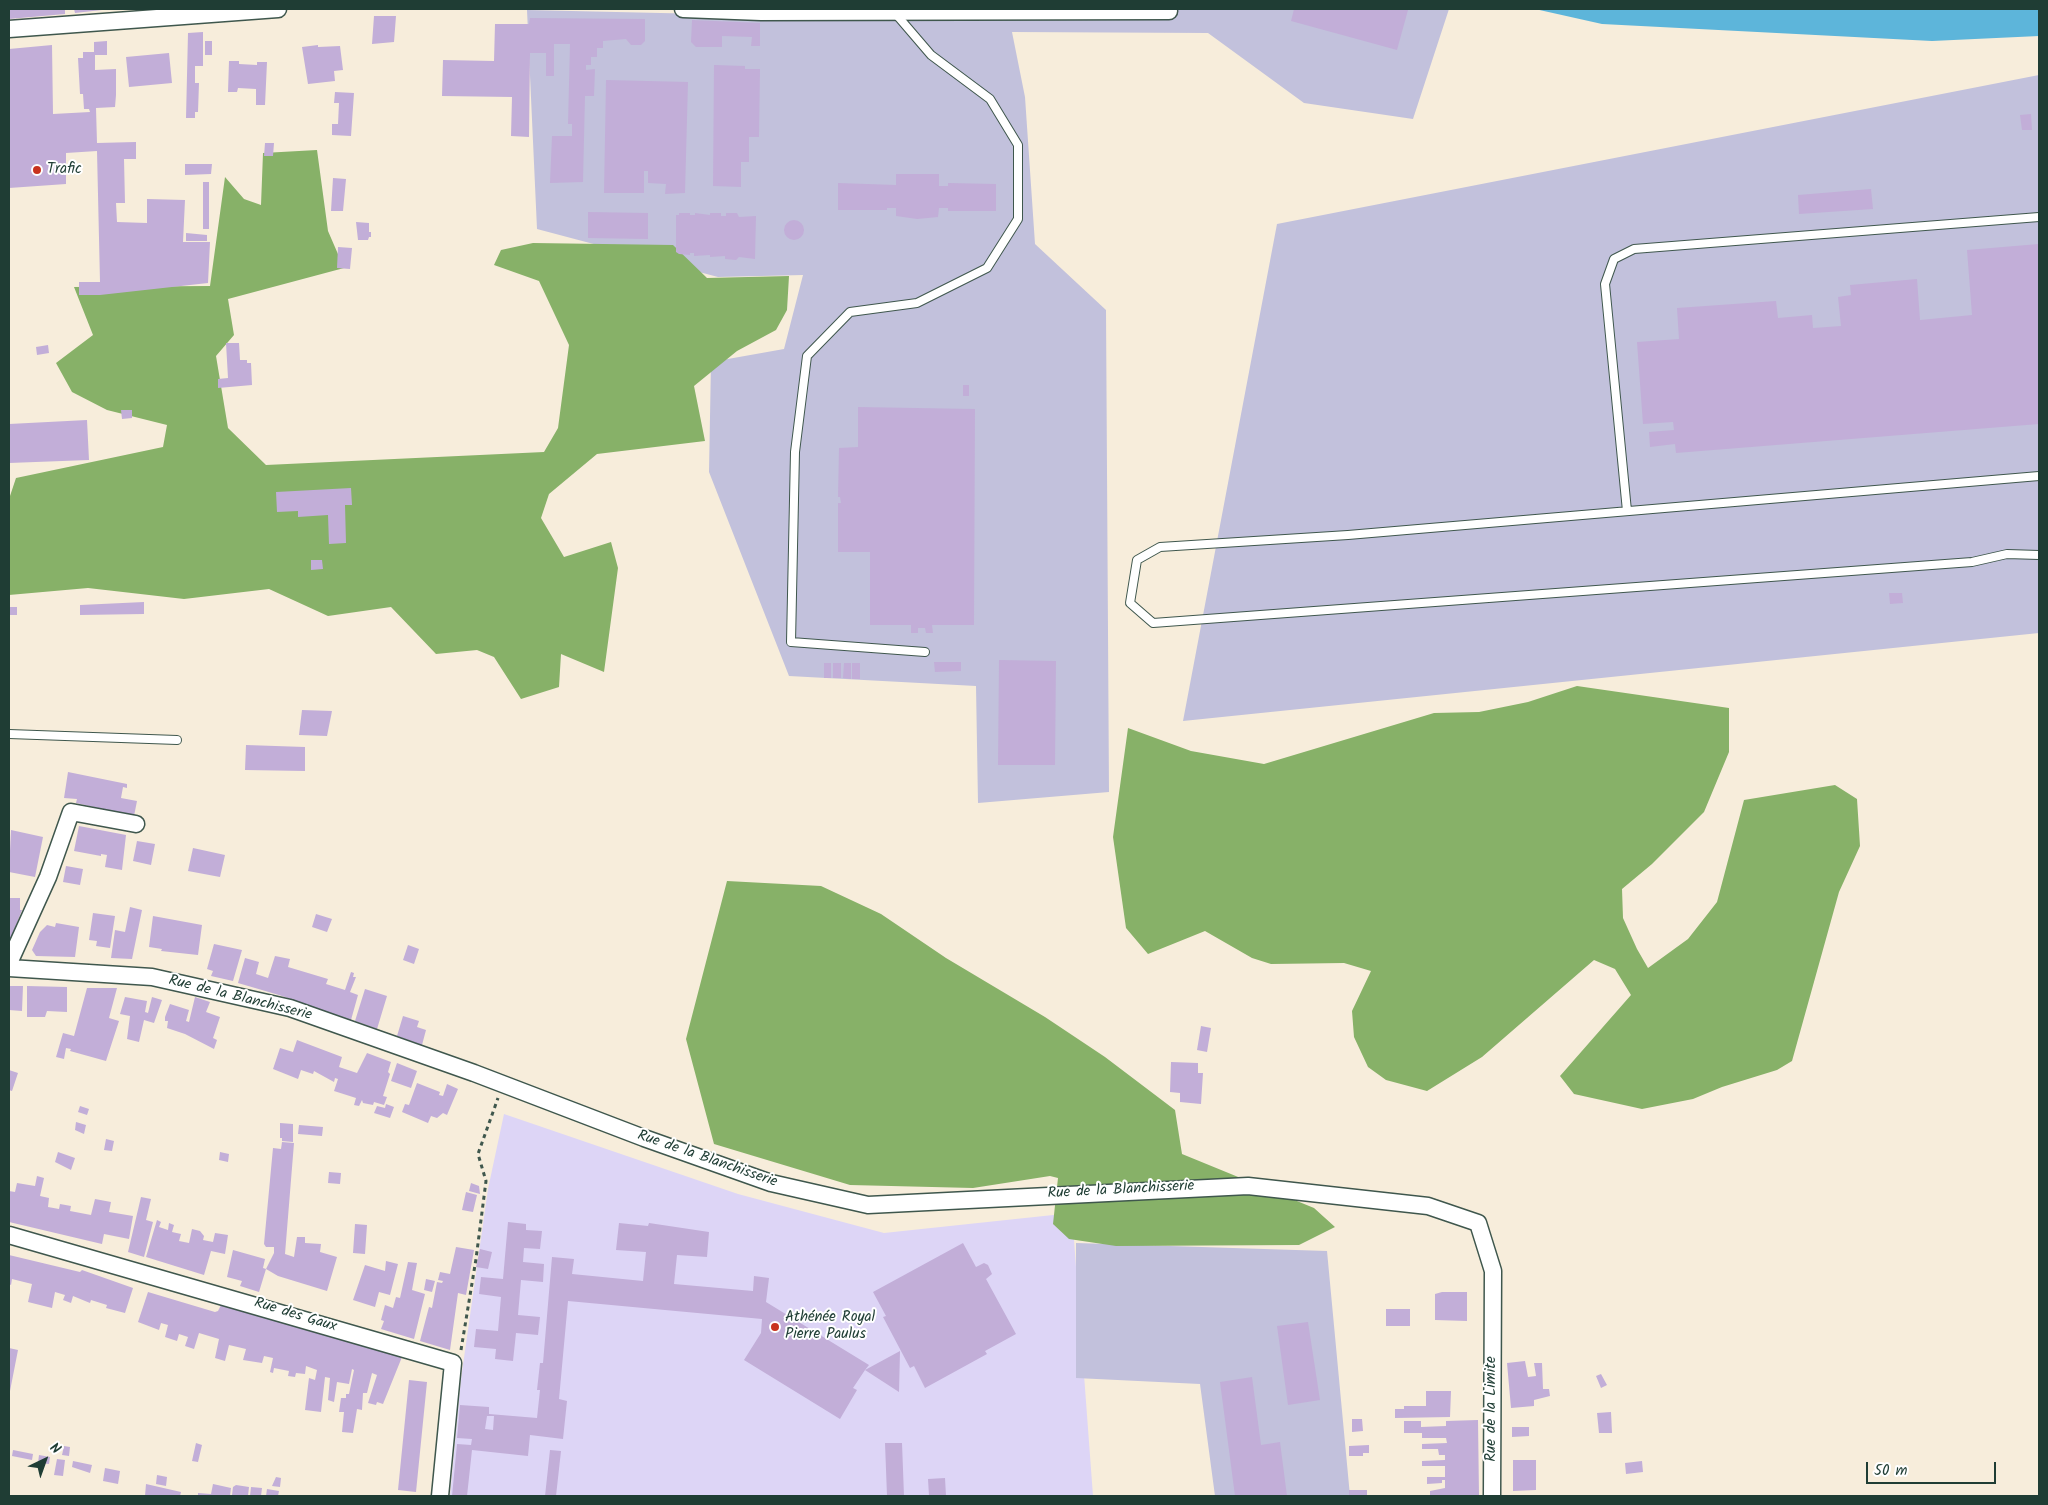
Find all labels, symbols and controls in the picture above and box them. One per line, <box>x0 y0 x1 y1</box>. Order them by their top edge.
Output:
place label: Trafic <box>47 161 82 179</box>
marker: Trafic <box>31 164 43 176</box>
street label: Rue de la Blanchisserie <box>166 972 314 1026</box>
street label: Rue de la Blanchisserie <box>635 1128 779 1192</box>
street label: Rue de la Blanchisserie <box>1047 1178 1195 1204</box>
street label: Rue des Gaux <box>252 1295 338 1337</box>
place label: Athénée Royal Pierre Paulus <box>785 1309 875 1344</box>
marker: Athénée Royal Pierre Paulus <box>769 1321 781 1333</box>
street label: Rue de la Limite <box>1483 1356 1501 1462</box>
north arrow <box>20 1435 70 1485</box>
text: N <box>44 1438 66 1460</box>
scale bar <box>1868 1452 1998 1484</box>
text: 50 m <box>1874 1459 1908 1483</box>

